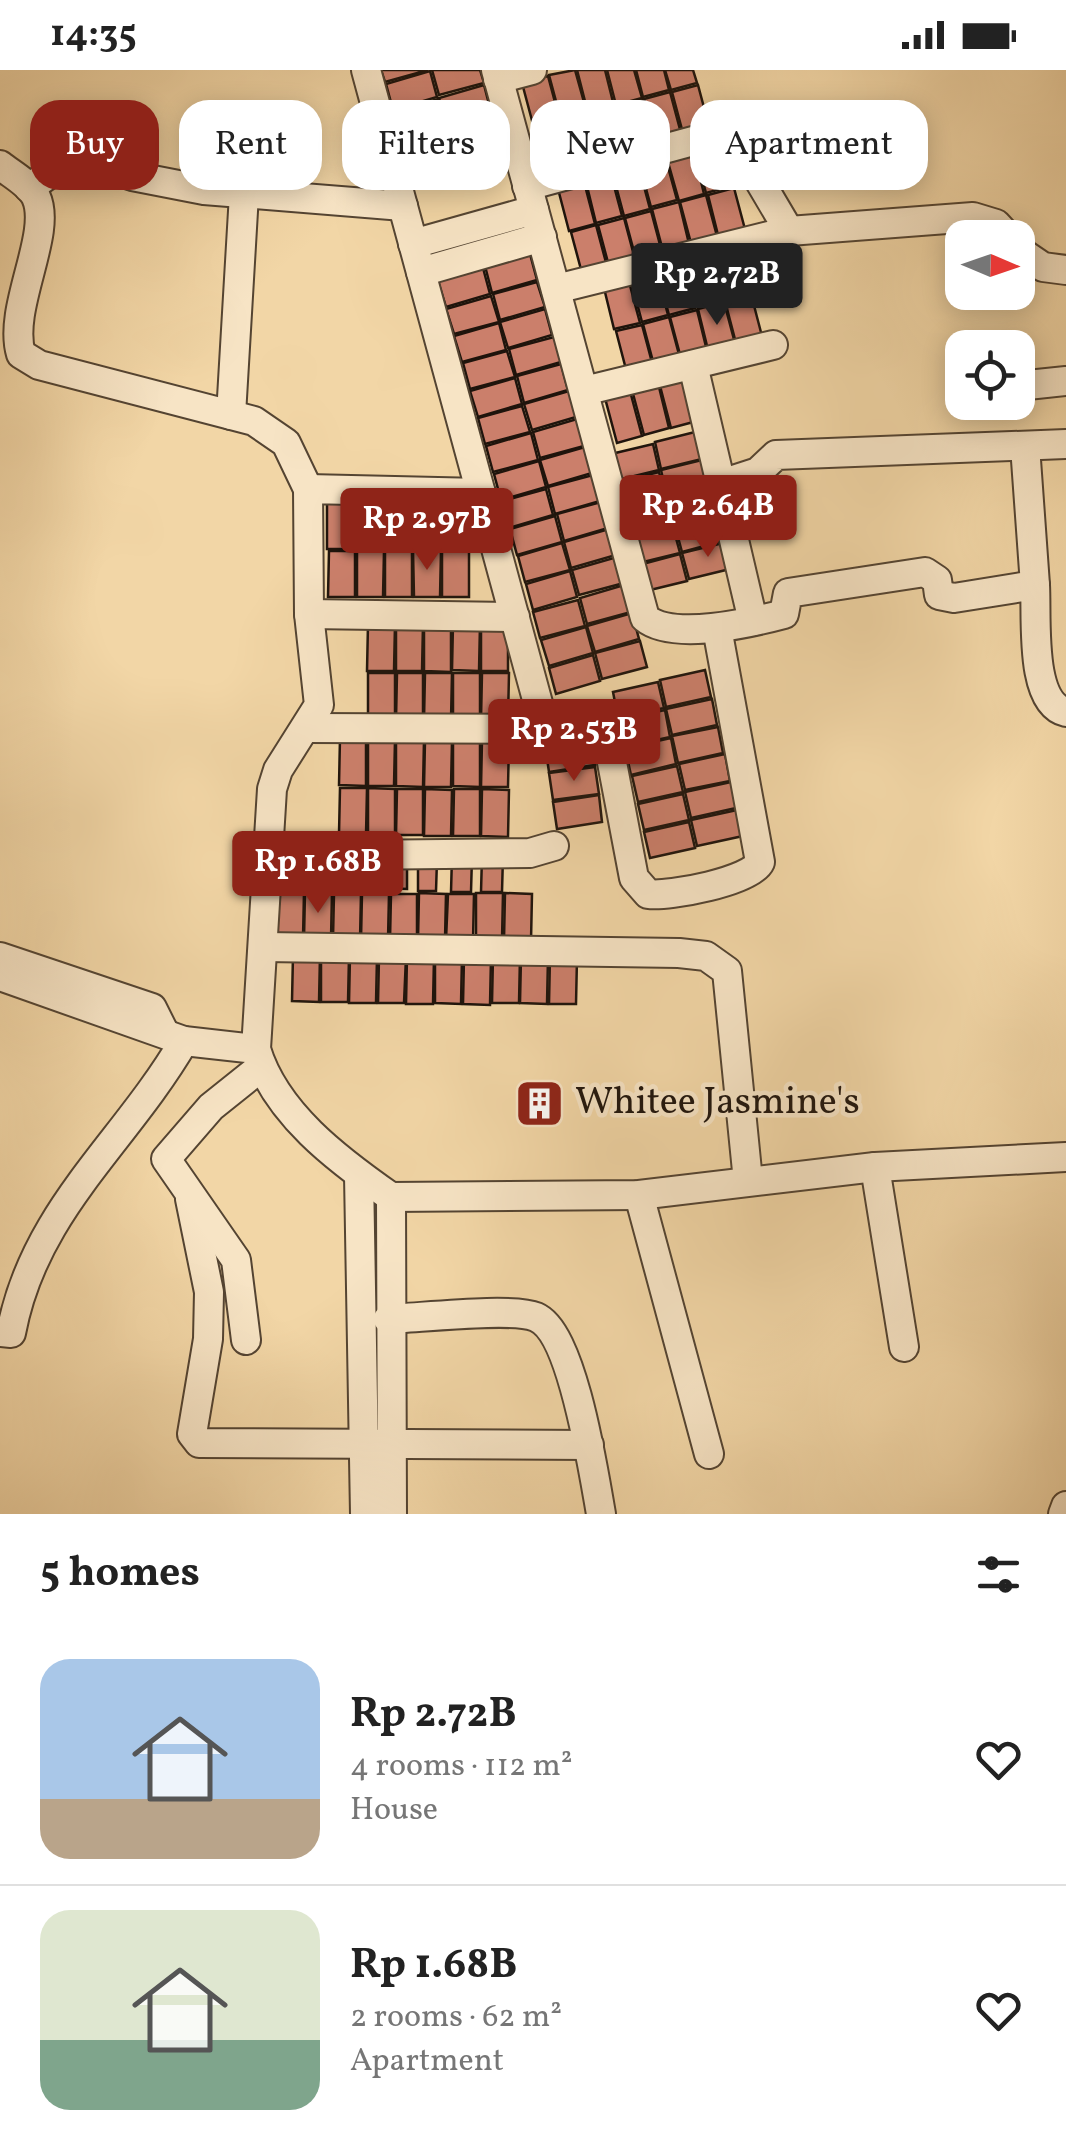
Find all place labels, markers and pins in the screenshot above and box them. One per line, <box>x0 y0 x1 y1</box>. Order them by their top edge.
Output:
pin: Rp 2.72B <box>614 243 820 328</box>
pin: Rp 2.64B <box>605 475 811 560</box>
pin: Rp 2.97B <box>324 488 530 573</box>
pin: Rp 2.53B <box>471 699 677 784</box>
pin: Rp 1.68B <box>215 831 421 916</box>
building icon: Whitee Jasmine's <box>514 1077 566 1129</box>
place label: Whitee Jasmine's <box>575 1077 860 1130</box>

